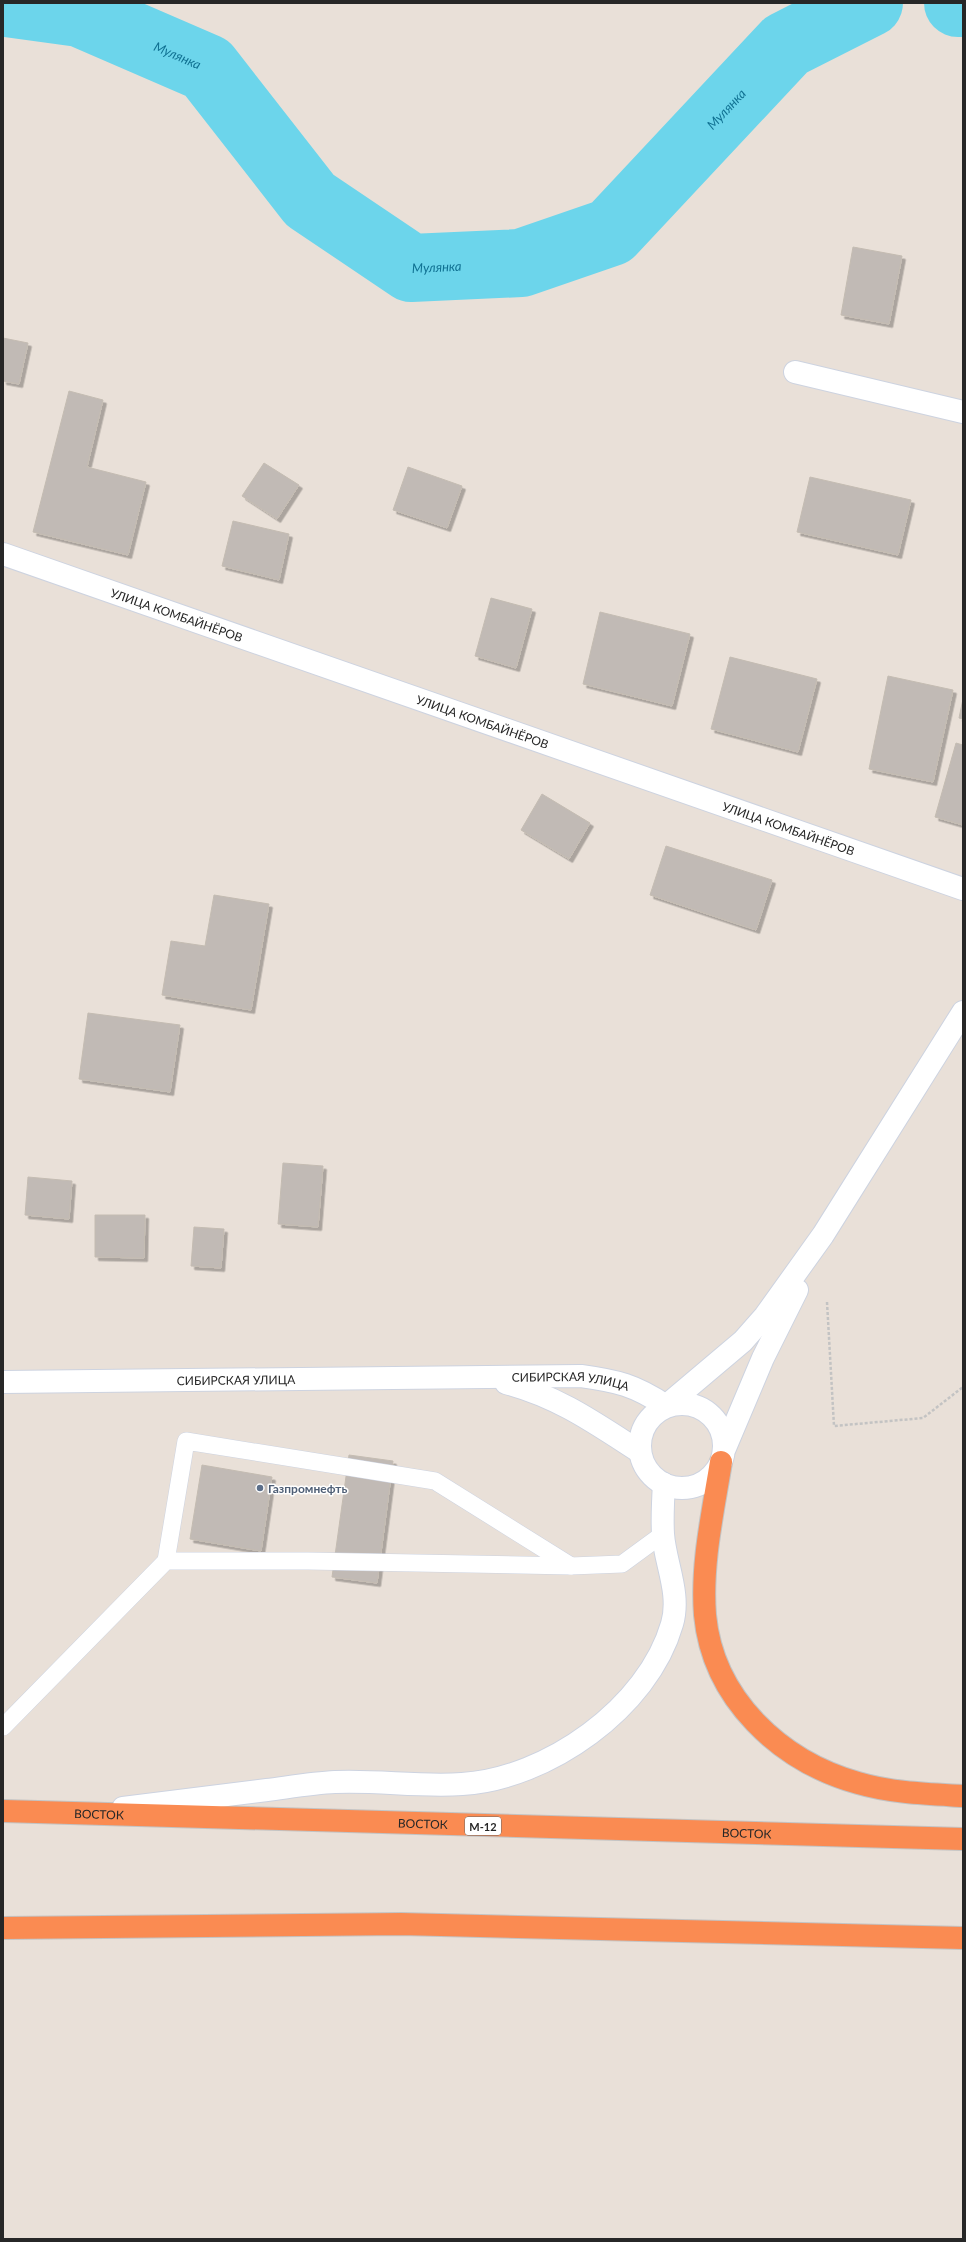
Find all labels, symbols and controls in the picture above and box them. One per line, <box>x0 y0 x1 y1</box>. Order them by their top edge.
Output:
water label: Мулянка <box>152 38 204 73</box>
water label: Мулянка <box>703 85 749 133</box>
water label: Мулянка <box>411 258 462 276</box>
street label: УЛИЦА КОМБАЙНЁРОВ <box>109 585 245 645</box>
street label: УЛИЦА КОМБАЙНЁРОВ <box>415 691 551 751</box>
street label: УЛИЦА КОМБАЙНЁРОВ <box>720 798 857 858</box>
street label: СИБИРСКАЯ УЛИЦА <box>512 1368 632 1394</box>
street label: СИБИРСКАЯ УЛИЦА <box>177 1371 296 1388</box>
place label: Газпромнефть <box>268 1481 347 1496</box>
marker: Газпромнефть <box>255 1483 265 1493</box>
street label: ВОСТОК <box>74 1806 124 1822</box>
street label: ВОСТОК <box>398 1815 448 1831</box>
road number: М-12 <box>465 1817 501 1835</box>
street label: ВОСТОК <box>722 1824 772 1841</box>

